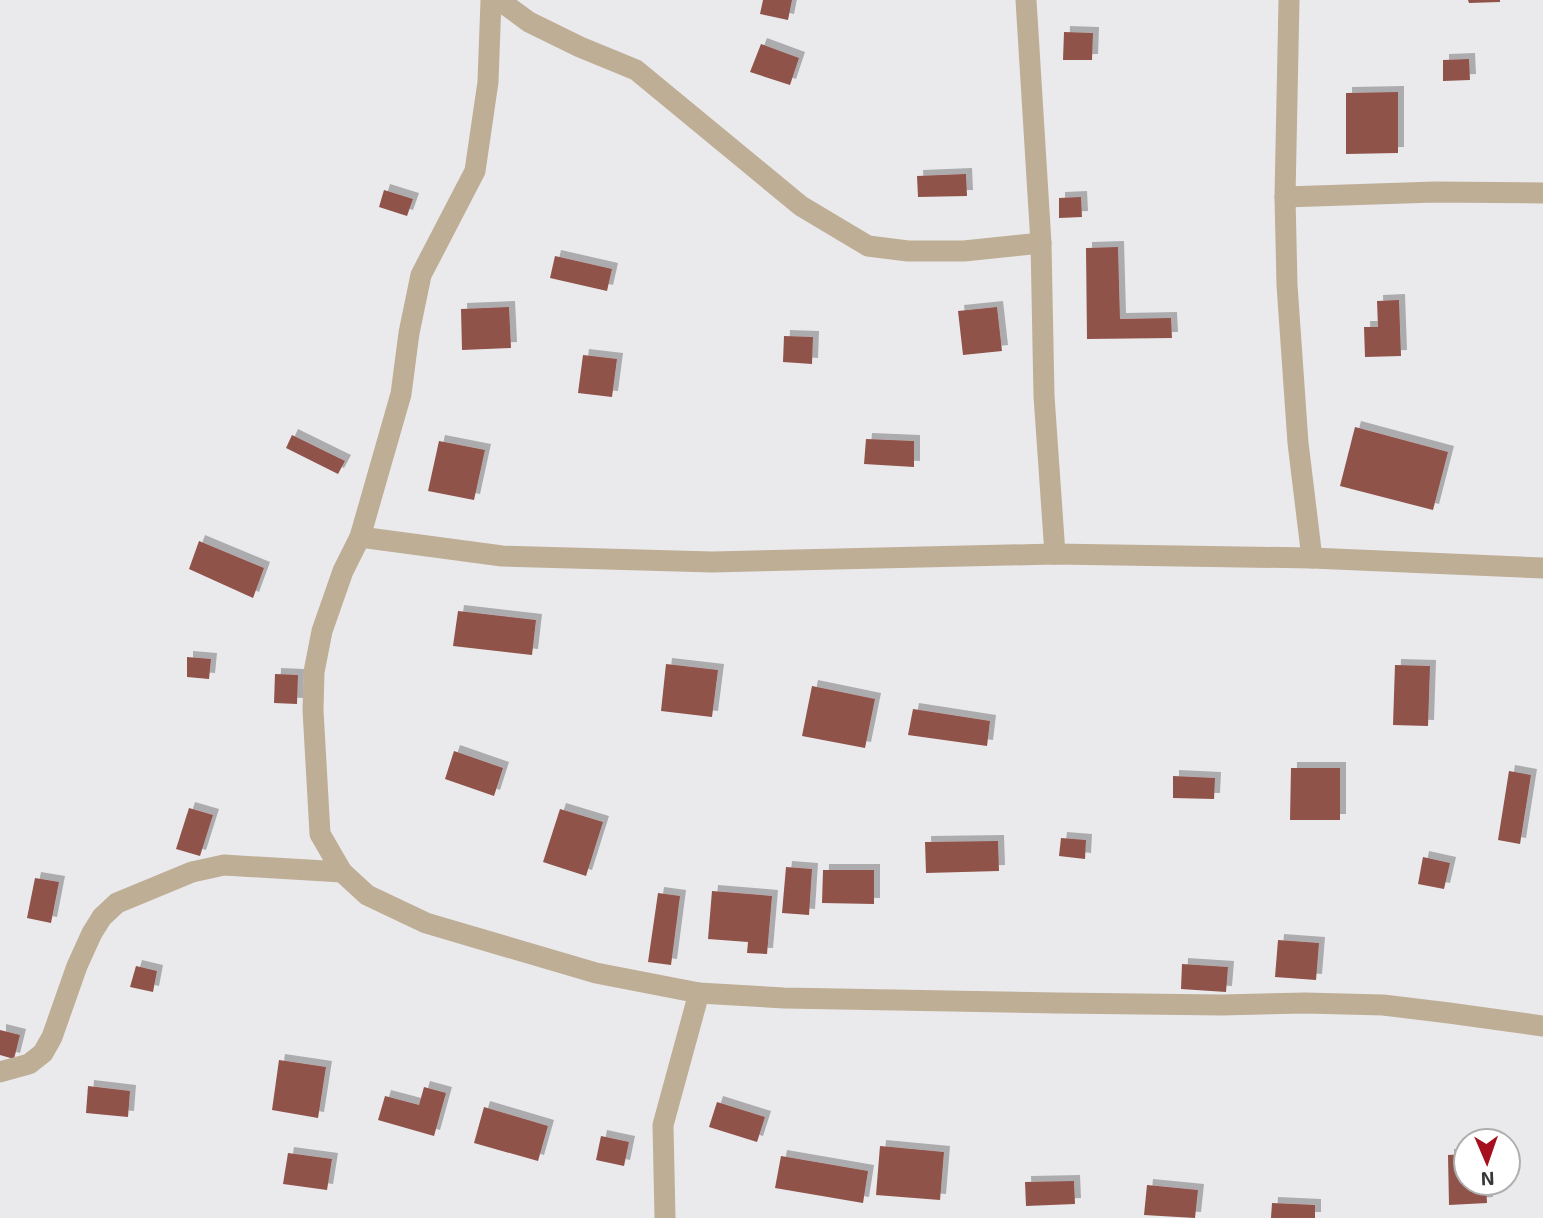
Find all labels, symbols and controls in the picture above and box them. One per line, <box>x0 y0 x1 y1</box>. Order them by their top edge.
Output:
north arrow <box>1452 1127 1522 1197</box>
text: N <box>1480 1168 1495 1191</box>

